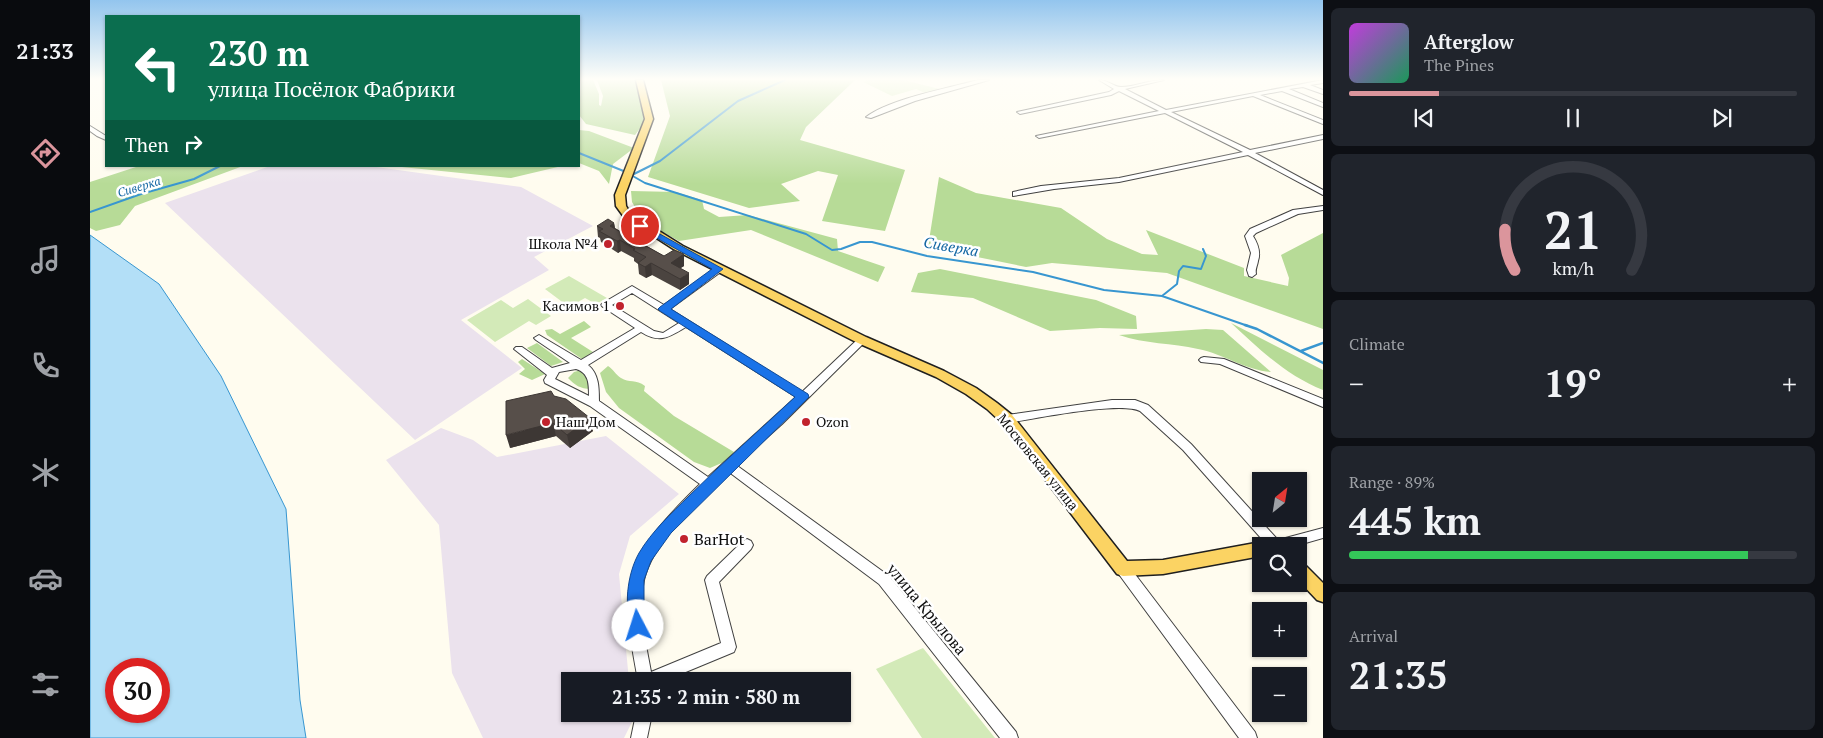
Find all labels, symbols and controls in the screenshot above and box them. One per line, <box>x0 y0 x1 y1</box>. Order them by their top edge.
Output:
text: Afterglow <box>1424 29 1514 54</box>
text: 230 m <box>208 30 309 76</box>
icon: left <box>125 35 190 100</box>
text: 21:33 <box>16 36 74 65</box>
text: The Pines <box>1424 54 1494 76</box>
text: улица Посёлок Фабрики <box>208 74 455 103</box>
icon: previous <box>1410 104 1438 132</box>
icon: pause <box>1559 104 1587 132</box>
icon: next <box>1708 104 1736 132</box>
icon: right <box>179 130 207 158</box>
text: Then <box>125 132 169 157</box>
icon: directions <box>28 136 63 171</box>
water label: Сиверка <box>115 173 162 200</box>
text: 21 <box>1544 195 1602 264</box>
pin <box>619 205 661 247</box>
icon: arrive <box>626 212 654 240</box>
water label: Сиверка <box>922 231 980 261</box>
place label: Школа №4 <box>529 234 599 253</box>
marker: Школа №4 <box>602 238 614 250</box>
icon: music <box>28 242 63 277</box>
text: km/h <box>1552 256 1594 280</box>
place label: Касимов 1 <box>543 296 610 315</box>
marker: Касимов 1 <box>614 300 626 312</box>
text: Climate <box>1349 333 1405 355</box>
icon: phone <box>28 348 63 383</box>
text: 19° <box>1544 358 1602 408</box>
text: − <box>1349 365 1364 402</box>
text: + <box>1782 365 1797 402</box>
street label: Московская улица <box>993 409 1083 514</box>
place label: Наш Дом <box>556 412 616 431</box>
place label: Ozon <box>816 412 850 431</box>
marker: Наш Дом <box>540 416 552 428</box>
marker: Ozon <box>800 416 812 428</box>
icon: climate <box>28 455 63 490</box>
text: Range · 89% <box>1349 471 1435 493</box>
north arrow <box>1252 472 1308 528</box>
map controls <box>1252 472 1307 722</box>
text: 445 km <box>1349 496 1481 546</box>
place label: BarHot <box>694 528 744 550</box>
marker: BarHot <box>678 533 690 545</box>
button: search <box>1252 537 1307 592</box>
street label: улица Крылова <box>881 558 972 660</box>
icon: car <box>28 561 63 596</box>
position arrow <box>611 599 663 651</box>
button: + <box>1252 602 1307 657</box>
text: Arrival <box>1349 625 1398 647</box>
text: 21:35 <box>1349 650 1448 700</box>
speed limit sign: 30 <box>105 658 170 723</box>
icon: filters <box>28 667 63 702</box>
button: − <box>1252 667 1307 722</box>
text: 21:35 · 2 min · 580 m <box>612 684 800 709</box>

